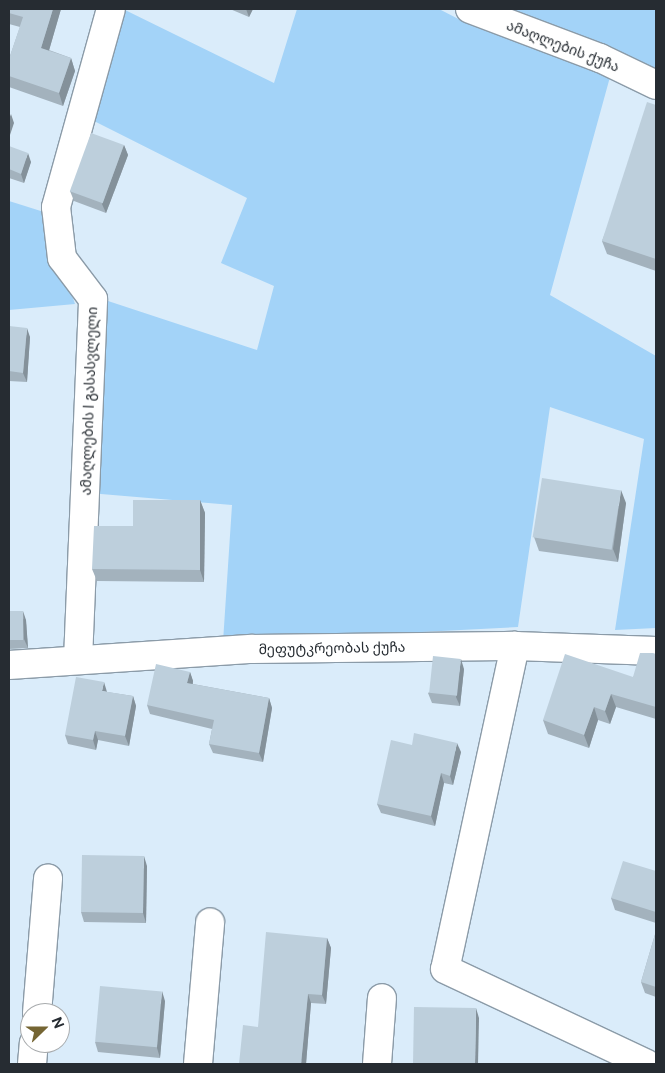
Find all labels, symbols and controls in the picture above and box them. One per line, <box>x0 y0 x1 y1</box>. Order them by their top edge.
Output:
street label: ამაღლების ქუჩა <box>504 17 622 75</box>
street label: ამაღლების I გასასვლელი <box>77 306 101 496</box>
street label: მეფუტკრეობას ქუჩა <box>258 638 406 658</box>
north arrow <box>20 1003 70 1053</box>
text: N <box>49 1015 67 1031</box>

